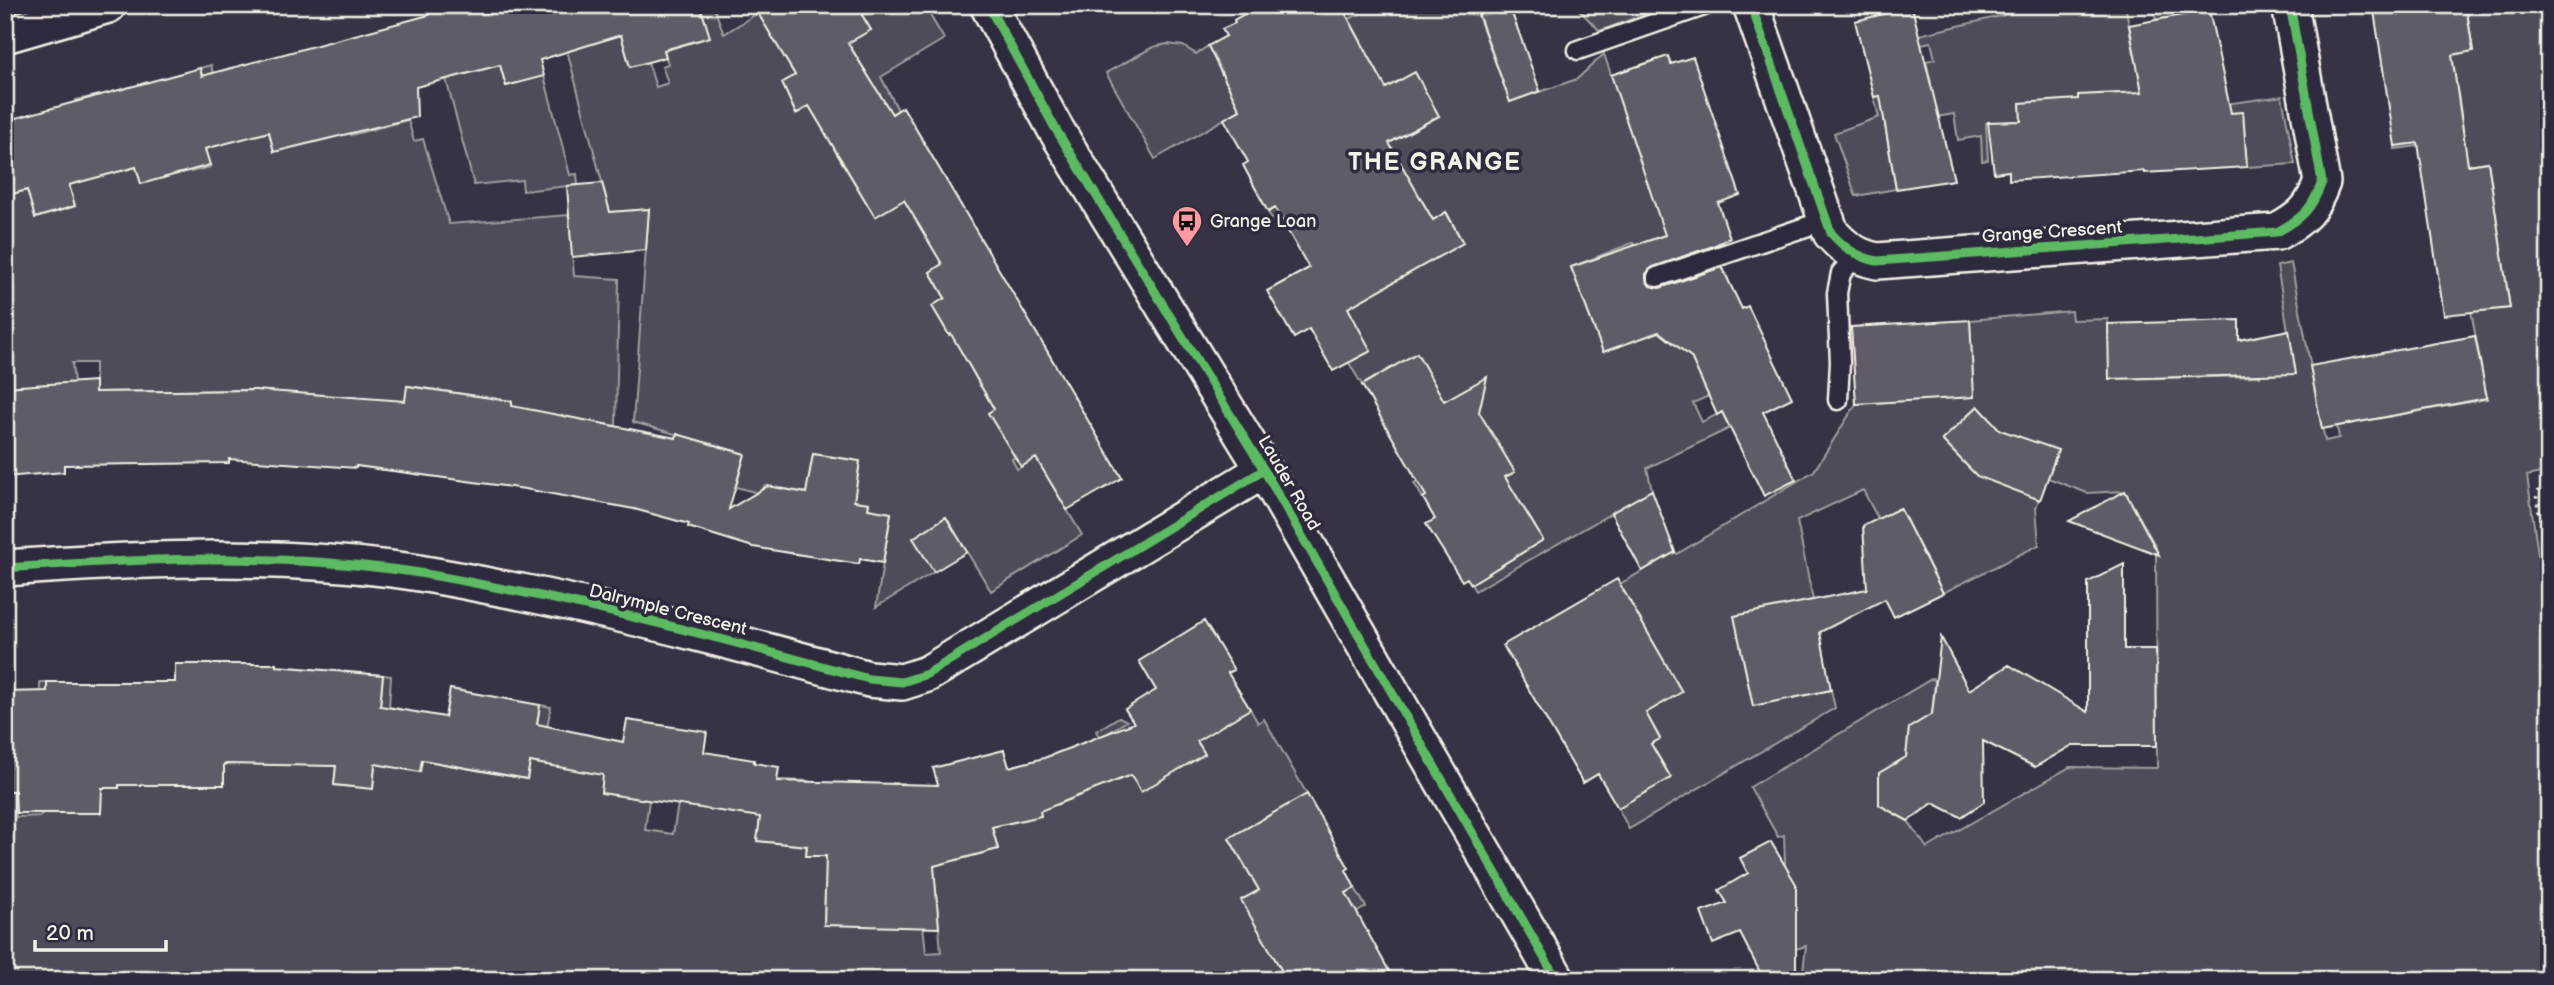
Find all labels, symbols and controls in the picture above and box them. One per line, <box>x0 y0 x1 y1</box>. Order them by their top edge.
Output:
district label: THE GRANGE <box>1348 148 1522 177</box>
bus stop icon: Grange Loan <box>1170 204 1204 248</box>
place label: Grange Loan <box>1210 211 1316 232</box>
street label: Grange Crescent <box>1981 217 2123 247</box>
street label: Lauder Road <box>1253 432 1325 534</box>
street label: Dalrymple Crescent <box>587 580 749 640</box>
scale bar <box>35 908 166 952</box>
text: 20 m <box>46 921 94 946</box>

